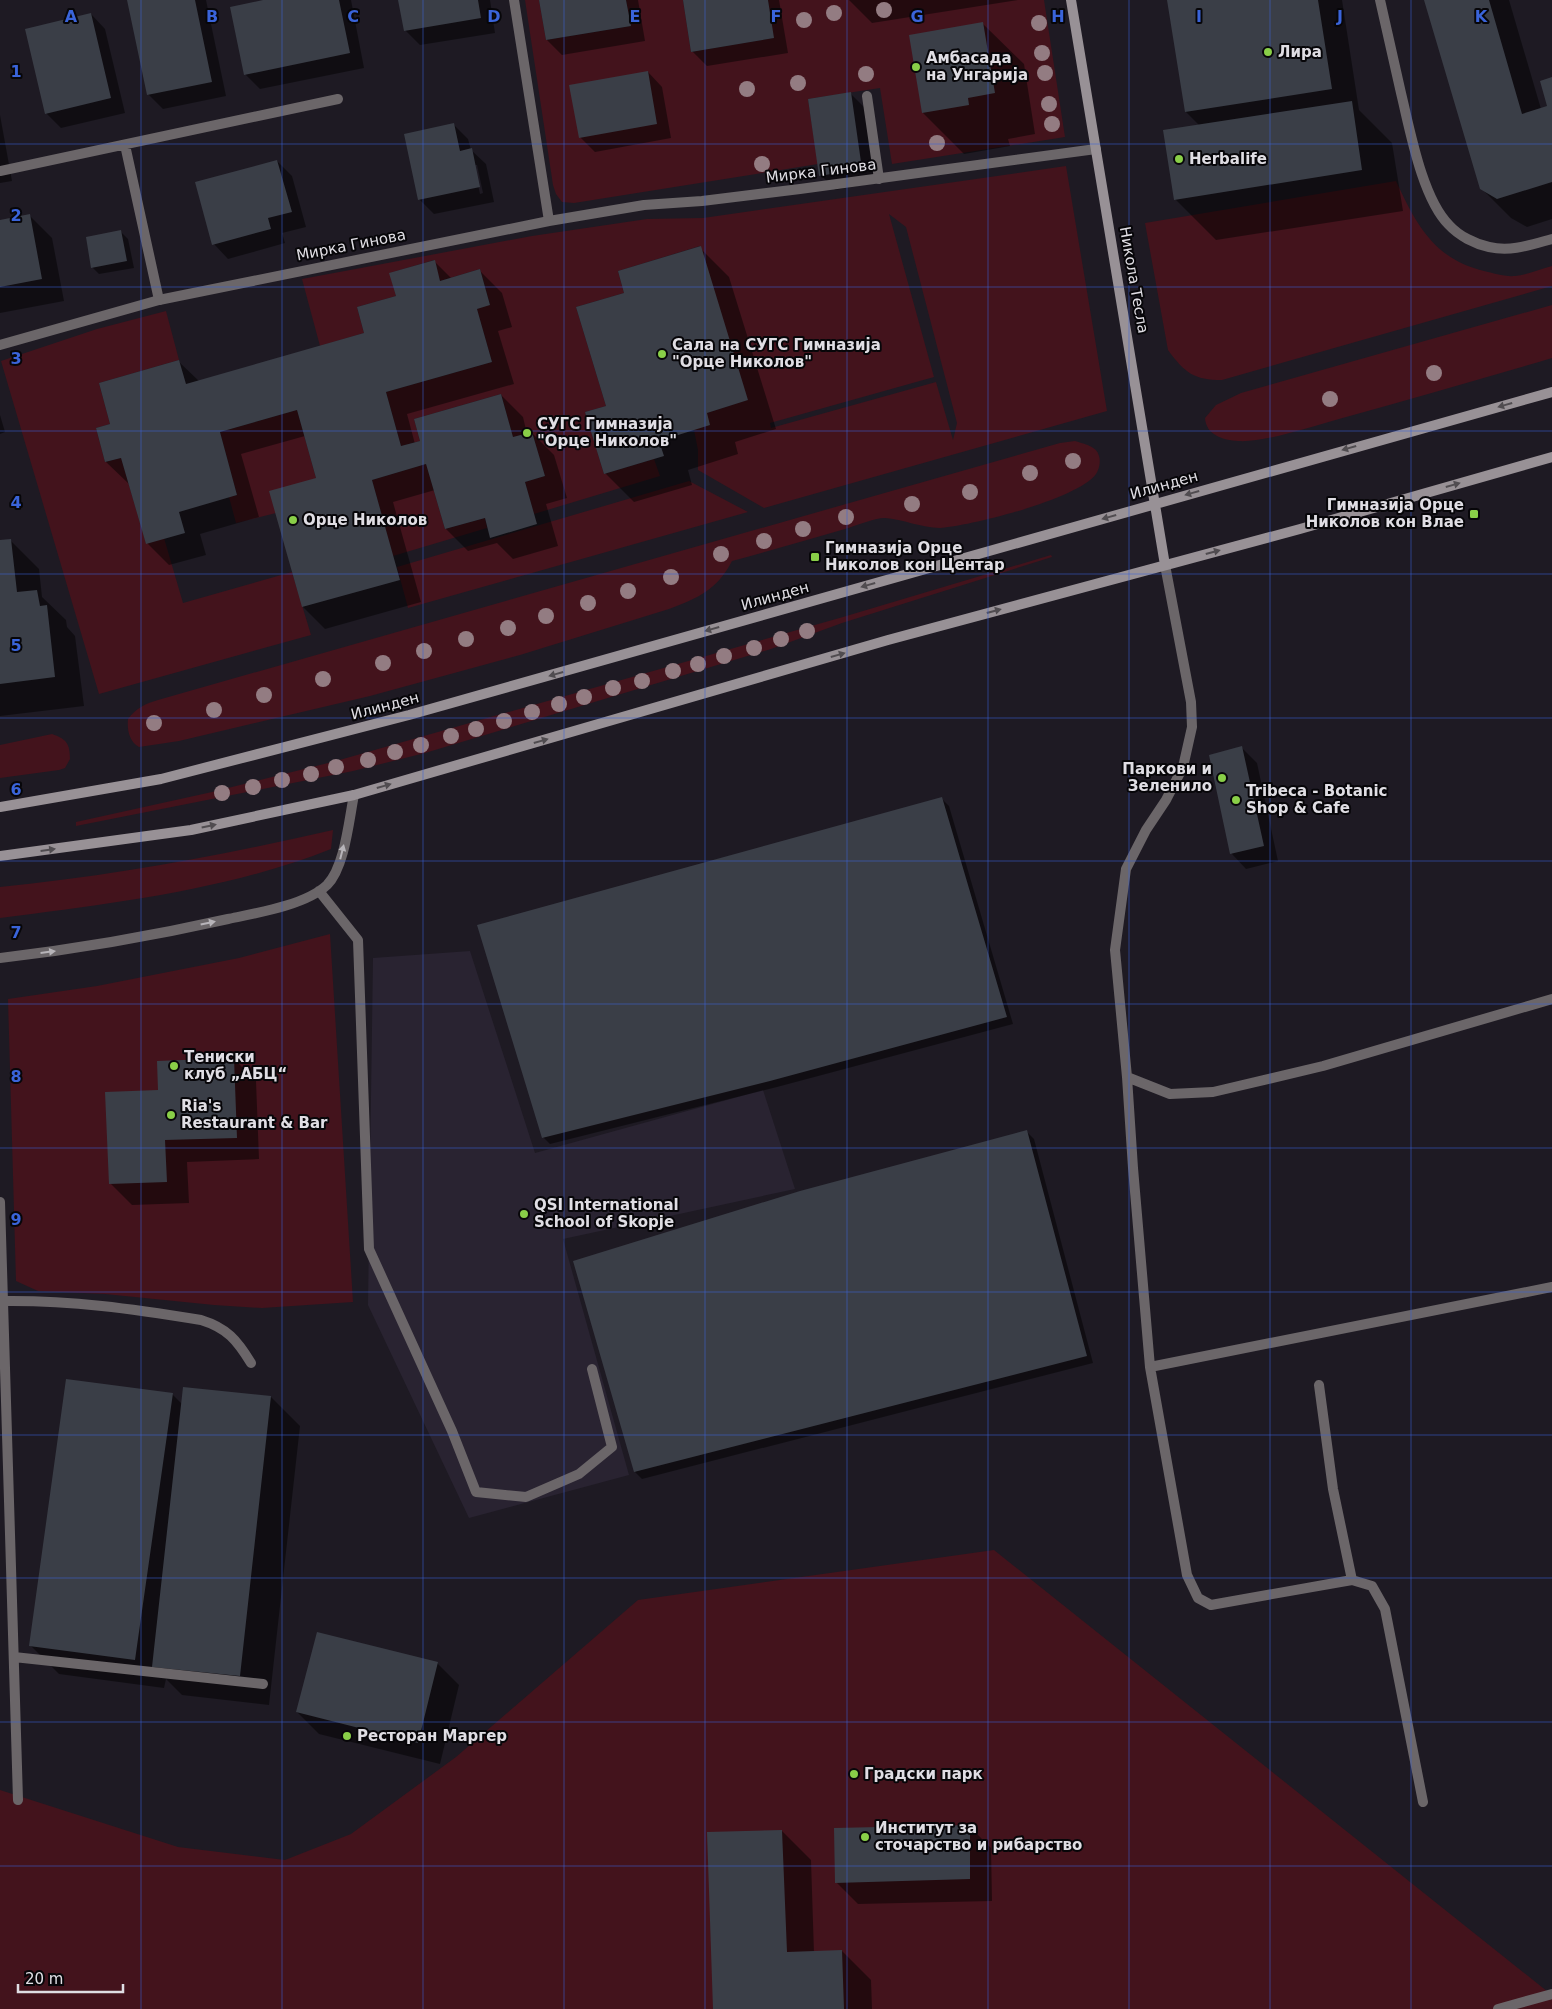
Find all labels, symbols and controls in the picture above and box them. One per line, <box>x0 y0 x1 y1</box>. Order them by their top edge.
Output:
text: A <box>65 7 78 26</box>
text: B <box>206 7 218 26</box>
text: C <box>347 7 359 26</box>
text: D <box>487 7 501 26</box>
text: E <box>630 7 640 26</box>
text: F <box>771 7 781 26</box>
text: G <box>910 7 924 26</box>
text: H <box>1051 7 1065 26</box>
text: I <box>1196 7 1202 26</box>
text: J <box>1336 7 1343 26</box>
text: K <box>1475 7 1488 26</box>
place label: Лира <box>1278 43 1322 61</box>
marker: Лира <box>1262 46 1274 58</box>
place label: Амбасада на Унгарија <box>926 49 1028 84</box>
marker: Амбасада на Унгарија <box>910 61 922 73</box>
text: 1 <box>10 62 22 81</box>
place label: Herbalife <box>1189 150 1267 168</box>
marker: Herbalife <box>1173 153 1185 165</box>
street label: Мирка Гинова <box>765 155 877 187</box>
text: 2 <box>10 206 22 225</box>
street label: Никола Тесла <box>1116 225 1152 335</box>
street label: Мирка Гинова <box>295 226 407 264</box>
place label: Сала на СУГС Гимназија "Орце Николов" <box>672 336 881 371</box>
marker: Сала на СУГС Гимназија "Орце Николов" <box>656 348 668 360</box>
text: 3 <box>10 349 22 368</box>
one-way arrow <box>1497 401 1512 409</box>
place label: СУГС Гимназија "Орце Николов" <box>537 415 677 450</box>
marker: СУГС Гимназија "Орце Николов" <box>521 427 533 439</box>
one-way arrow <box>1341 445 1356 453</box>
street label: Илинден <box>1128 467 1200 503</box>
one-way arrow <box>1446 480 1461 488</box>
one-way arrow <box>1185 489 1200 497</box>
text: 4 <box>10 493 22 512</box>
place label: Гимназија Орце Николов кон Влае <box>1306 496 1464 531</box>
marker: Гимназија Орце Николов кон Влае <box>1468 508 1480 520</box>
place label: Орце Николов <box>303 511 427 529</box>
one-way arrow <box>1101 513 1116 521</box>
marker: Орце Николов <box>287 514 299 526</box>
place label: Гимназија Орце Николов кон Центар <box>825 539 1005 574</box>
one-way arrow <box>1205 548 1220 556</box>
marker: Гимназија Орце Николов кон Центар <box>809 551 821 563</box>
street label: Илинден <box>739 578 811 614</box>
one-way arrow <box>861 581 876 589</box>
one-way arrow <box>987 607 1002 615</box>
one-way arrow <box>704 626 719 634</box>
text: 5 <box>10 636 22 655</box>
one-way arrow <box>830 650 845 658</box>
one-way arrow <box>548 670 563 678</box>
street label: Илинден <box>349 688 421 724</box>
one-way arrow <box>533 736 548 744</box>
place label: Паркови и Зеленило <box>1122 760 1212 795</box>
marker: Паркови и Зеленило <box>1216 772 1228 784</box>
text: 6 <box>10 780 22 799</box>
one-way arrow <box>377 781 392 789</box>
place label: Tribeca - Botanic Shop & Cafe <box>1246 782 1387 817</box>
marker: Tribeca - Botanic Shop & Cafe <box>1230 794 1242 806</box>
one-way arrow <box>201 822 217 830</box>
one-way arrow <box>338 845 346 860</box>
one-way arrow <box>41 846 57 854</box>
one-way arrow <box>201 919 216 927</box>
text: 7 <box>10 923 22 942</box>
one-way arrow <box>41 948 57 956</box>
place label: Тениски клуб „АБЦ“ <box>184 1048 287 1083</box>
marker: Тениски клуб „АБЦ“ <box>168 1060 180 1072</box>
text: 8 <box>10 1067 22 1086</box>
place label: Ria's Restaurant & Bar <box>181 1097 328 1132</box>
marker: Ria's Restaurant & Bar <box>165 1109 177 1121</box>
place label: QSI International School of Skopje <box>534 1196 679 1231</box>
marker: QSI International School of Skopje <box>518 1208 530 1220</box>
text: 9 <box>10 1210 22 1229</box>
place label: Ресторан Маргер <box>357 1727 507 1745</box>
marker: Ресторан Маргер <box>341 1730 353 1742</box>
place label: Градски парк <box>864 1765 983 1783</box>
marker: Градски парк <box>848 1768 860 1780</box>
place label: Институт за сточарство и рибарство <box>875 1819 1082 1854</box>
marker: Институт за сточарство и рибарство <box>859 1831 871 1843</box>
scale bar <box>18 1962 122 1994</box>
text: 20 m <box>25 1970 63 1988</box>

